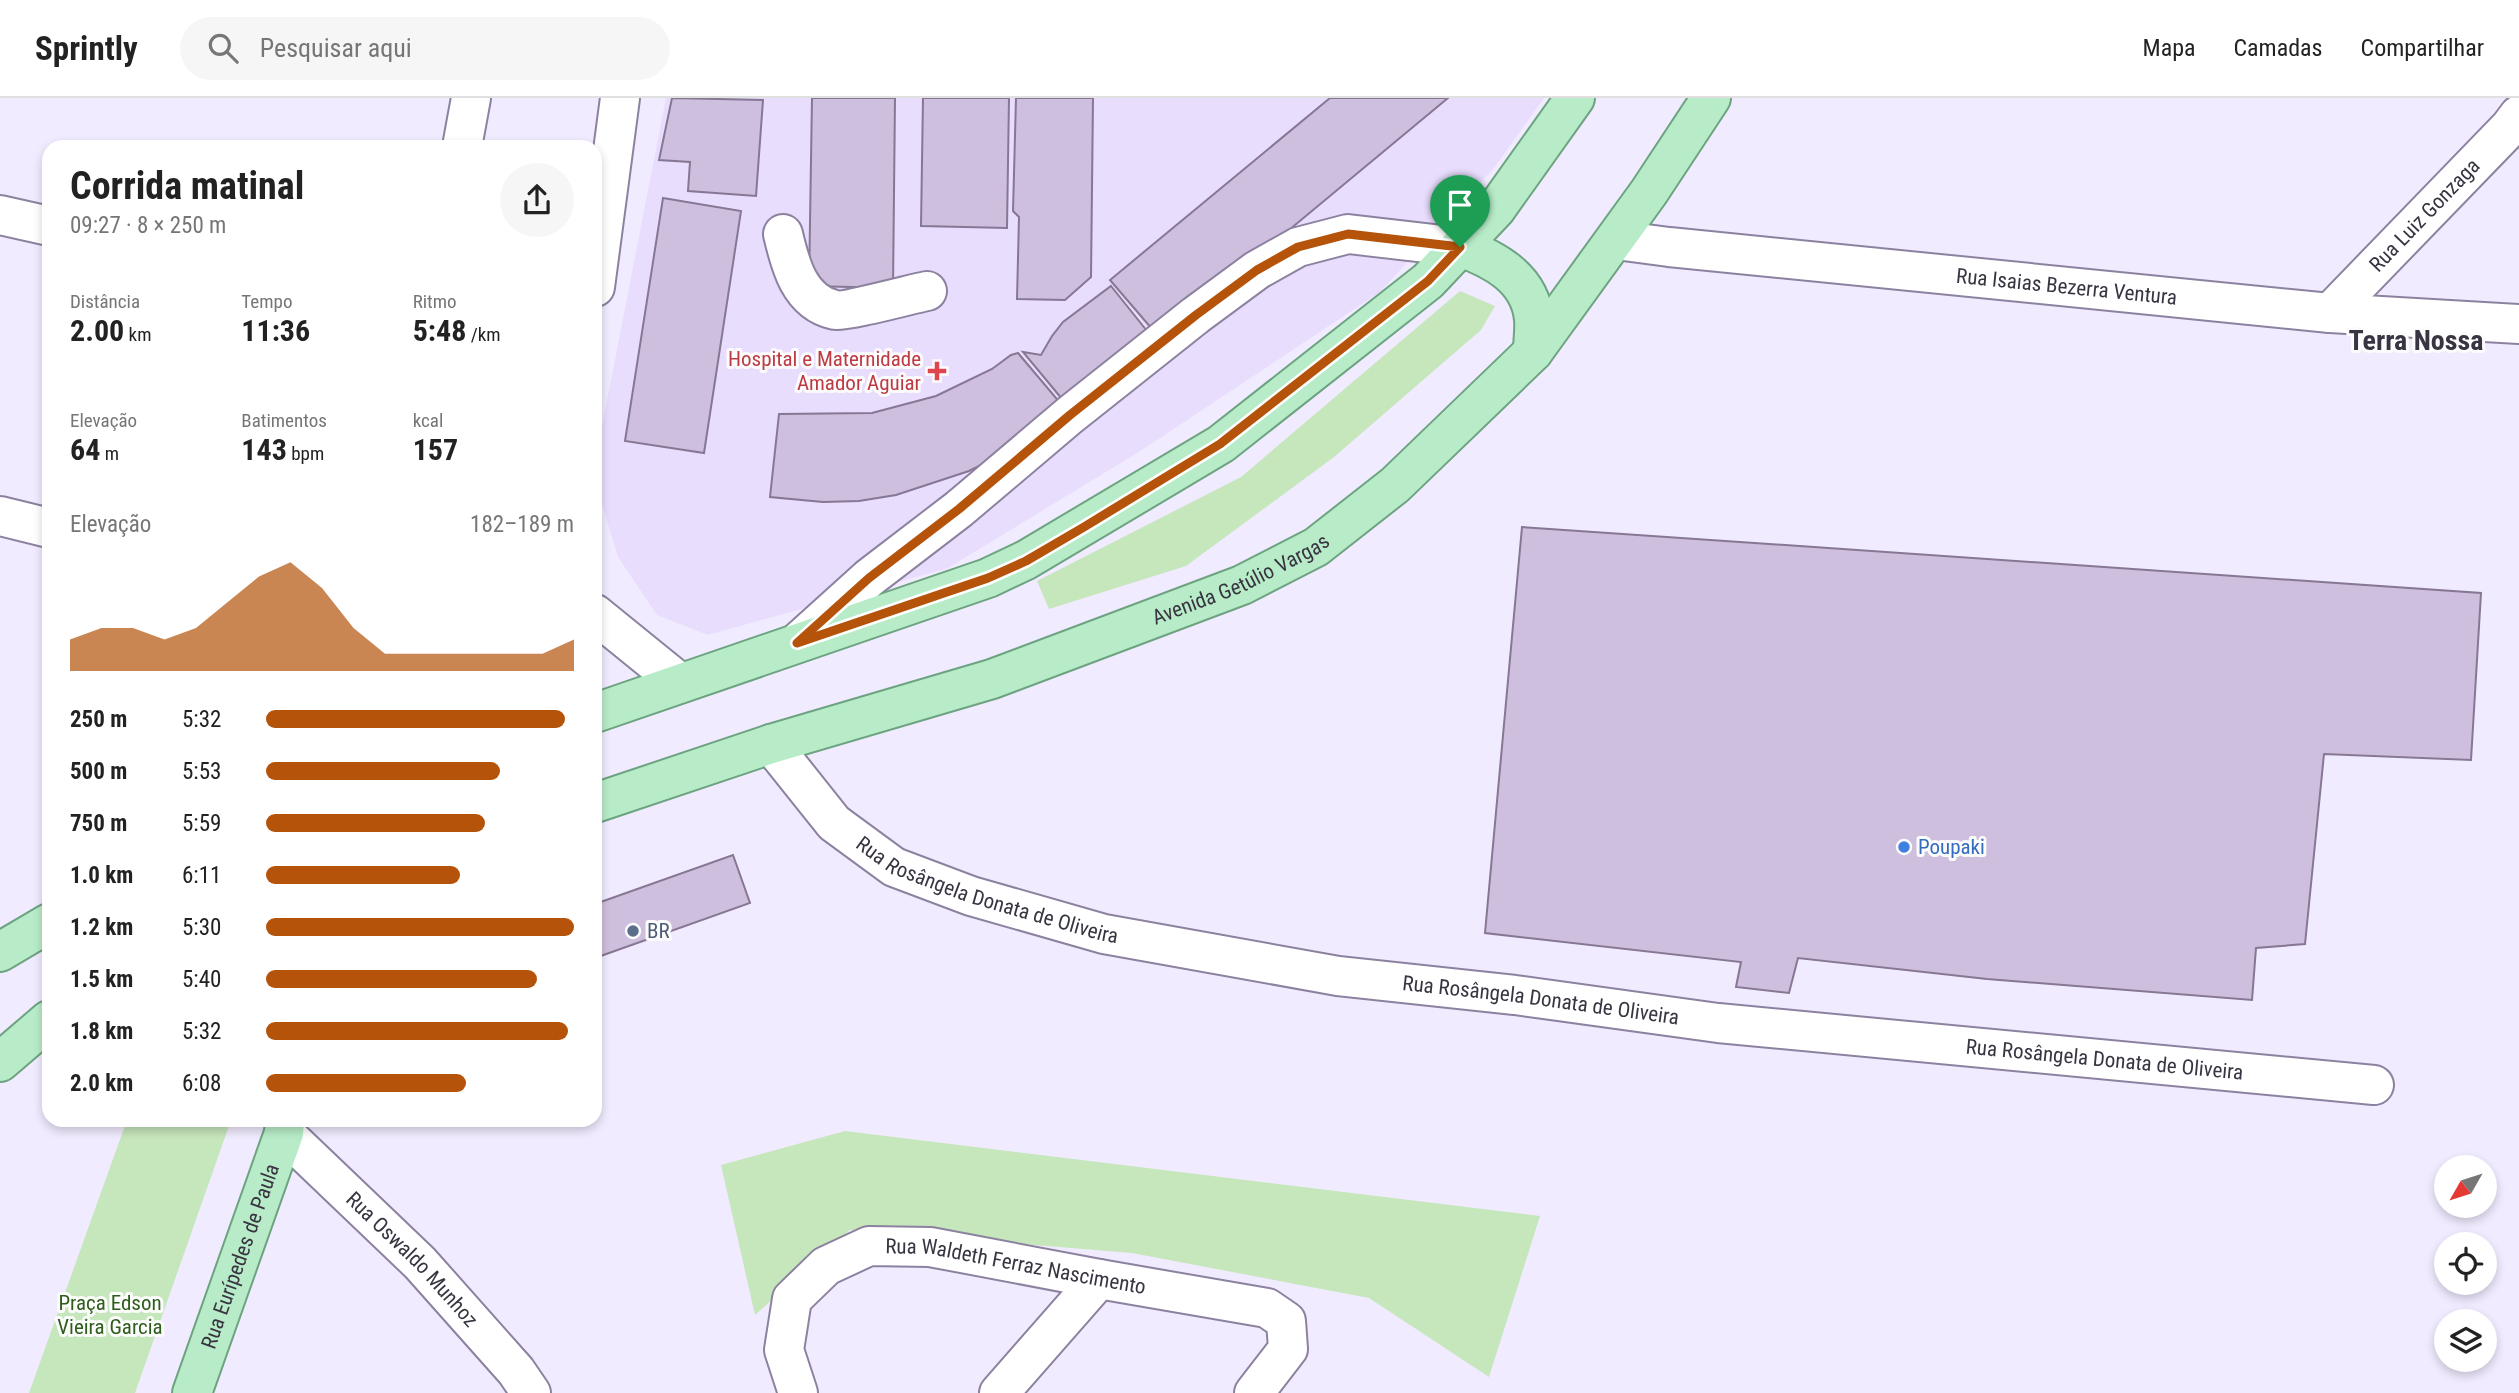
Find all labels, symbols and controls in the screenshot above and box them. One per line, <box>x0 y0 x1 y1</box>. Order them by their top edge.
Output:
search box <box>180 17 670 80</box>
text: Sprintly <box>35 29 138 68</box>
icon: search <box>204 29 242 67</box>
text: Pesquisar aqui <box>260 33 412 63</box>
text: Mapa <box>2143 34 2196 62</box>
text: Camadas <box>2234 34 2323 62</box>
text: Compartilhar <box>2361 34 2484 62</box>
street label: Rua Luiz Gonzaga <box>2365 154 2485 277</box>
button: share <box>500 163 574 237</box>
text: Corrida matinal <box>70 164 304 208</box>
pin <box>1430 175 1490 247</box>
icon: arrive <box>1441 186 1479 224</box>
text: 09:27 · 8 × 250 m <box>70 212 226 239</box>
street label: Rua Isaias Bezerra Ventura <box>1955 264 2178 310</box>
text: Distância <box>70 290 140 313</box>
text: Tempo <box>241 290 292 313</box>
text: Ritmo <box>413 290 457 313</box>
text: 2.00 <box>70 313 124 348</box>
text: 11:36 <box>241 313 310 348</box>
text: 5:48 <box>413 313 466 348</box>
text: km <box>124 323 151 346</box>
text: /km <box>466 323 501 346</box>
district label: Terra Nossa <box>2349 324 2483 357</box>
place label: Hospital e Maternidade Amador Aguiar <box>728 347 921 395</box>
marker: Hospital e Maternidade Amador Aguiar <box>927 361 947 381</box>
text: Elevação <box>70 409 137 432</box>
text: Batimentos <box>241 409 327 432</box>
text: kcal <box>413 409 443 432</box>
text: 64 <box>70 432 100 467</box>
text: 143 <box>241 432 287 467</box>
text: 157 <box>413 432 458 467</box>
text: m <box>100 442 119 465</box>
text: bpm <box>287 442 324 465</box>
text: Elevação <box>70 511 151 538</box>
text: 182–189 m <box>470 511 574 538</box>
street label: Avenida Getúlio Vargas <box>1149 529 1334 630</box>
text: 250 m <box>70 706 127 733</box>
text: 5:32 <box>182 706 221 733</box>
text: 500 m <box>70 758 127 785</box>
text: 5:53 <box>182 758 221 785</box>
text: 750 m <box>70 810 127 837</box>
text: 5:59 <box>182 810 221 837</box>
street label: Rua Rosângela Donata de Oliveira <box>852 831 1120 948</box>
place label: Poupaki <box>1918 835 1985 859</box>
marker: Poupaki <box>1896 839 1912 855</box>
text: 1.0 km <box>70 862 133 889</box>
text: 6:11 <box>182 862 221 889</box>
text: 1.2 km <box>70 914 133 941</box>
text: 5:30 <box>182 914 221 941</box>
place label: BR <box>647 919 670 943</box>
marker: BR <box>625 923 641 939</box>
text: 1.5 km <box>70 966 133 993</box>
text: 5:40 <box>182 966 221 993</box>
street label: Rua Rosângela Donata de Oliveira <box>1401 971 1681 1029</box>
text: 1.8 km <box>70 1018 133 1045</box>
text: 5:32 <box>182 1018 221 1045</box>
street label: Rua Rosângela Donata de Oliveira <box>1965 1034 2244 1085</box>
text: 2.0 km <box>70 1070 133 1097</box>
text: 6:08 <box>182 1070 221 1097</box>
north arrow <box>2434 1155 2497 1218</box>
map controls <box>2434 1155 2497 1372</box>
street label: Rua Eurípedes de Paula <box>197 1161 284 1352</box>
street label: Rua Oswaldo Munhoz <box>341 1187 483 1332</box>
button: locate <box>2434 1232 2497 1295</box>
street label: Rua Waldeth Ferraz Nascimento <box>885 1234 1148 1299</box>
park label: Praça Edson Vieira Garcia <box>57 1291 163 1339</box>
button: layers <box>2434 1309 2497 1372</box>

